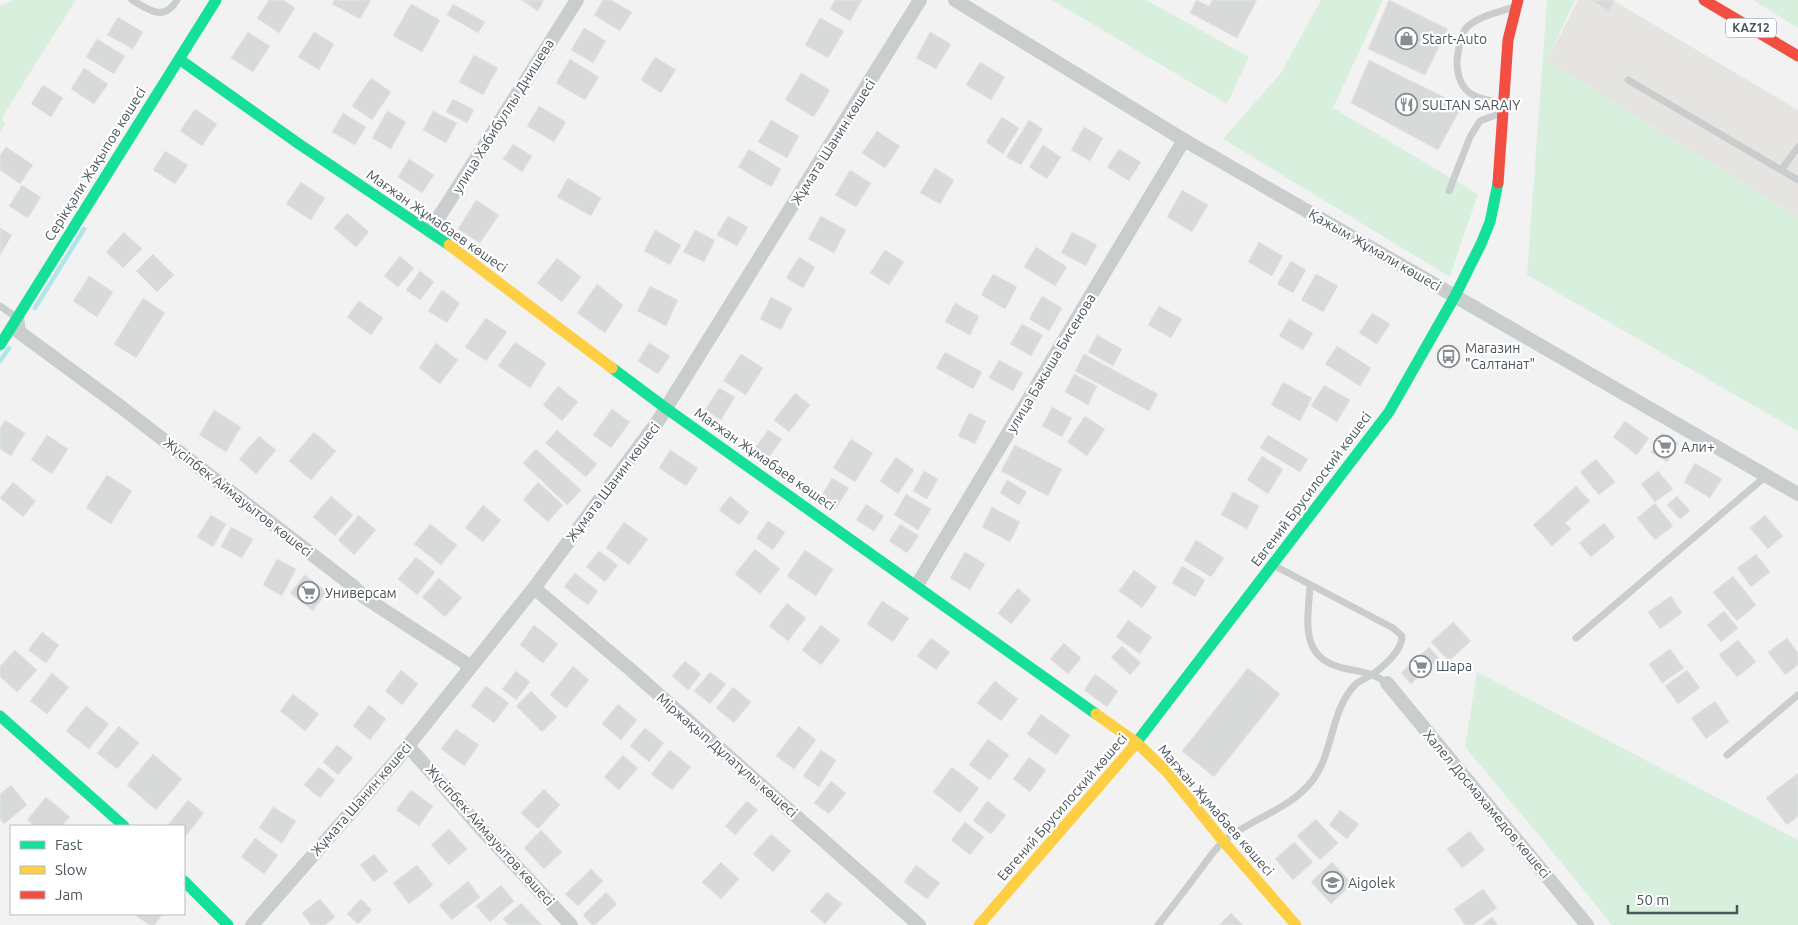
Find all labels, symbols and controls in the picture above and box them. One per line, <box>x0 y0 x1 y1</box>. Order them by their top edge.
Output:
road number: KAZ12 <box>1726 18 1776 38</box>
shop icon: Start-Auto <box>1394 27 1418 51</box>
place label: Start-Auto <box>1422 31 1487 47</box>
street label: улица Хабибуллы Днишева <box>449 36 557 196</box>
street label: Жұмата Шанин көшесі <box>788 76 878 208</box>
street label: Серікқали Жақыпов көшесі <box>41 84 149 244</box>
restaurant icon: SULTAN SARAIY <box>1394 93 1418 117</box>
place label: SULTAN SARAIY <box>1422 97 1520 113</box>
street label: Мағжан Жұмабаев көшесі <box>364 166 510 276</box>
street label: Қажым Жұмали көшесі <box>1306 206 1444 294</box>
street label: улица Бакыша Бисенова <box>1003 291 1099 435</box>
place label: Магазин "Салтанат" <box>1465 340 1535 372</box>
bus stop icon: Магазин "Салтанат" <box>1437 344 1461 368</box>
street label: Мағжан Жұмабаев көшесі <box>692 404 838 514</box>
street label: Евгений Брусилоский көшесі <box>1248 409 1374 569</box>
street label: Жұмата Шанин көшесі <box>563 419 663 545</box>
street label: Жүсіпбек Аймауытов көшесі <box>161 434 315 560</box>
supermarket icon: Али+ <box>1653 435 1677 459</box>
place label: Али+ <box>1681 439 1715 455</box>
supermarket icon: Универсам <box>297 581 321 605</box>
place label: Универсам <box>325 585 397 601</box>
supermarket icon: Шара <box>1408 654 1432 678</box>
place label: Шара <box>1436 658 1472 674</box>
street label: Міржақып Дұлатұлы көшесі <box>653 690 801 820</box>
street label: Халел Досмахамедов көшесі <box>1420 727 1554 881</box>
street label: Евгений Брусилоский көшесі <box>994 730 1130 884</box>
street label: Жұмата Шанин көшесі <box>307 739 415 859</box>
street label: Мағжан Жұмабаев көшесі <box>1155 741 1277 879</box>
street label: Жүсіпбек Аймауытов көшесі <box>422 761 558 909</box>
legend <box>10 825 185 915</box>
text: Fast <box>55 836 83 853</box>
text: Slow <box>55 861 88 878</box>
school or university icon: Aigolek <box>1320 871 1344 895</box>
place label: Aigolek <box>1348 875 1395 891</box>
scale bar <box>1628 882 1737 914</box>
text: Jam <box>55 886 83 903</box>
text: 50 m <box>1636 891 1669 908</box>

